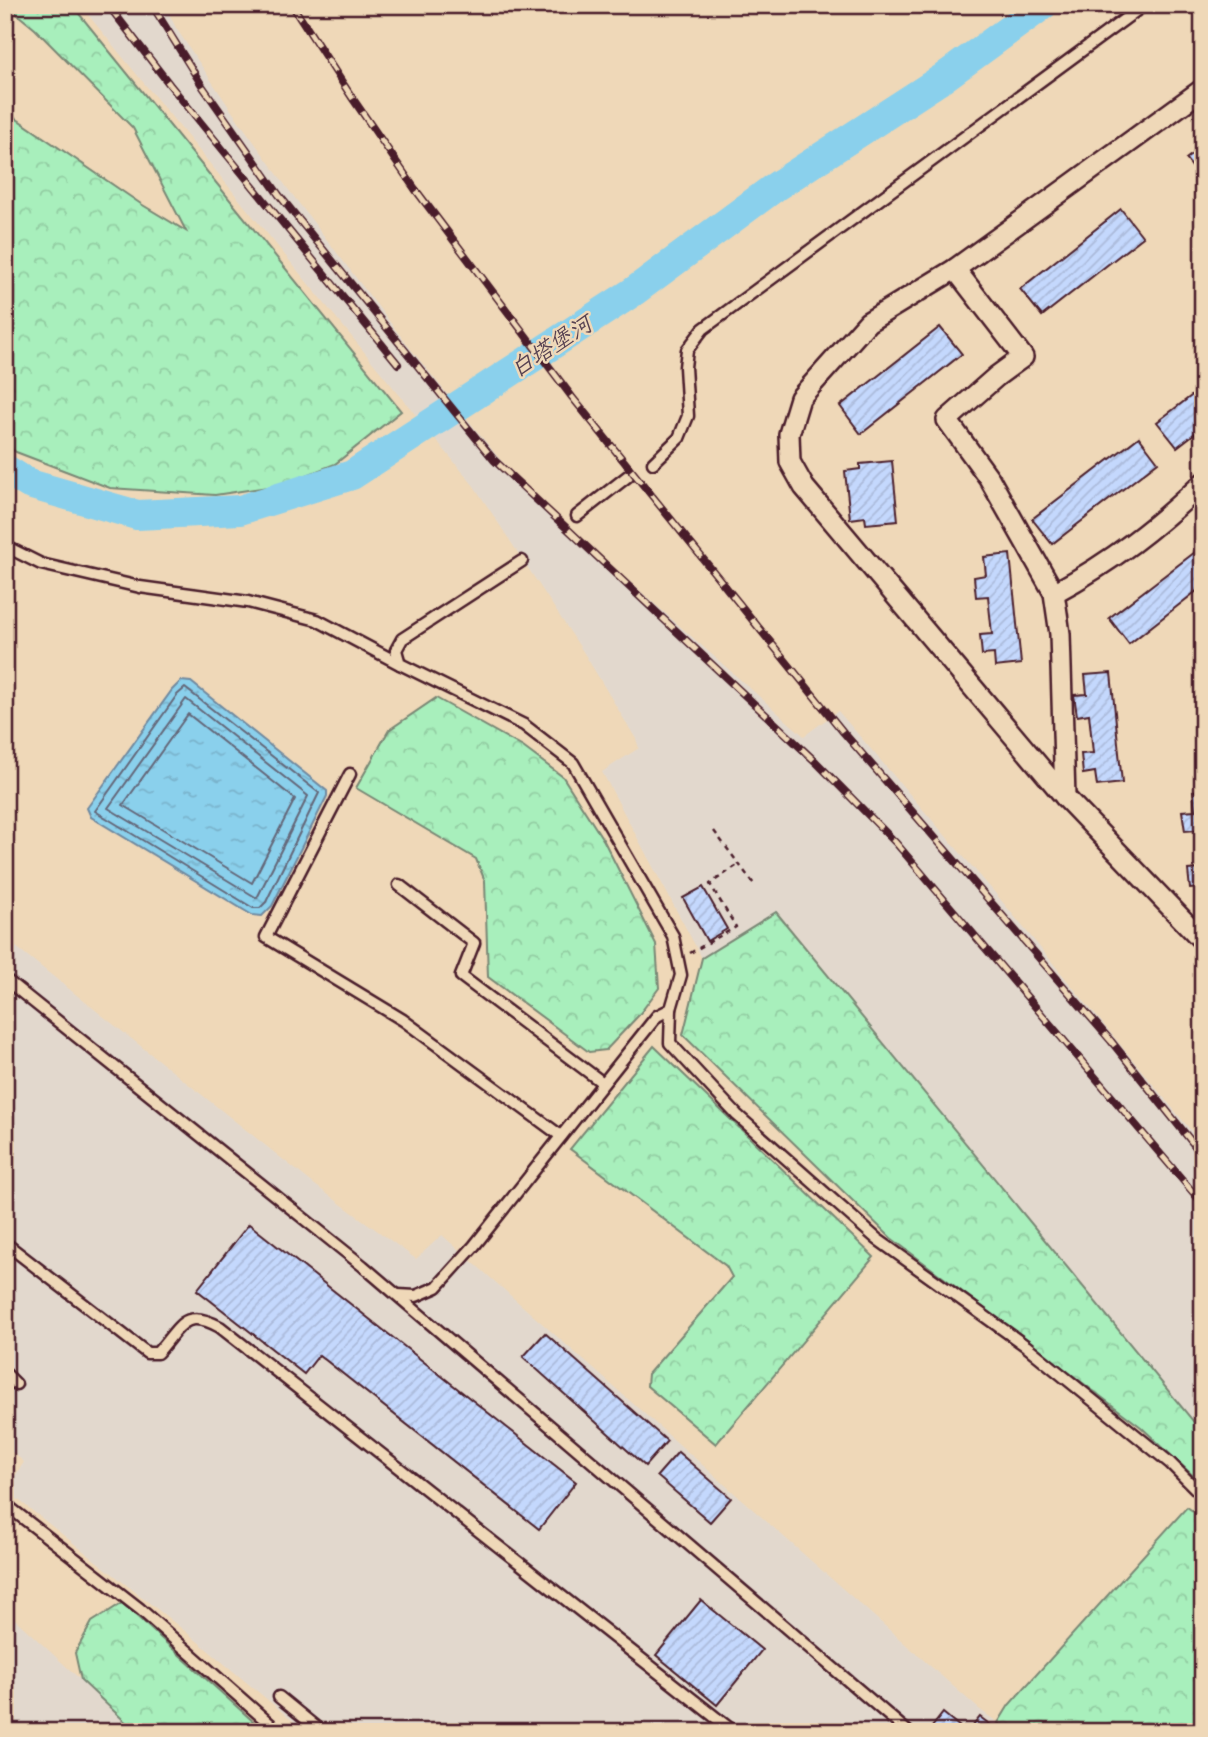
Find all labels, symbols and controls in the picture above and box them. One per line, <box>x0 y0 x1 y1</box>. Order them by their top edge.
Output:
water label: 白塔堡河 <box>504 305 601 383</box>

